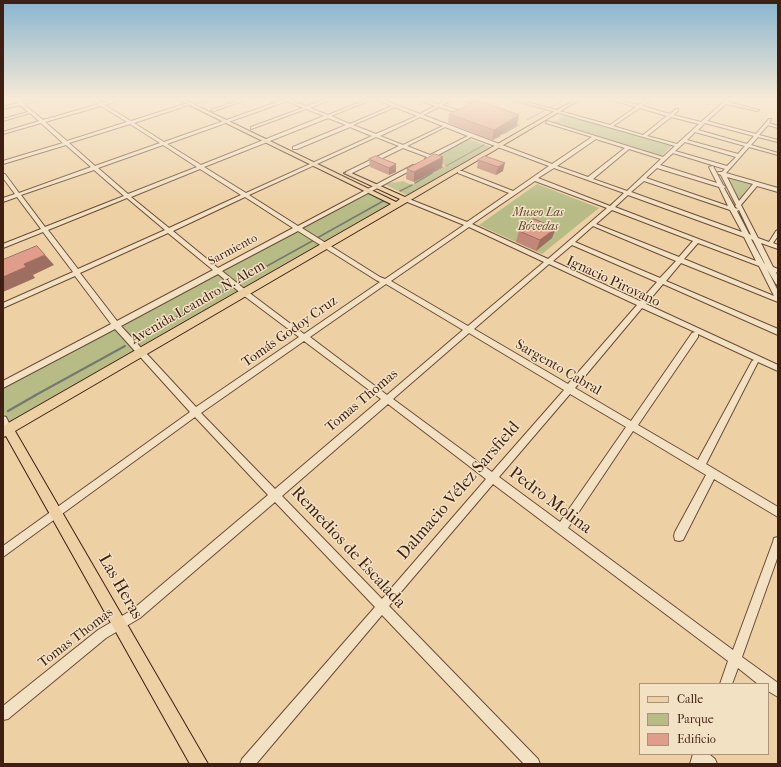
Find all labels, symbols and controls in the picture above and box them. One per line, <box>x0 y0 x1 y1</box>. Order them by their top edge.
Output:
park label: Museo Las Bóvedas <box>513 206 563 234</box>
street label: Sarmiento <box>206 231 260 269</box>
street label: Ignacio Pirovano <box>563 253 663 311</box>
street label: Avenida Leandro N. Alem <box>128 258 268 348</box>
street label: Tomás Godoy Cruz <box>239 293 341 371</box>
street label: Sargento Cabral <box>512 337 604 399</box>
street label: Tomas Thomas <box>322 366 402 436</box>
street label: Dalmacio Vélez Sarsfield <box>393 418 525 564</box>
street label: Pedro Molina <box>505 463 595 539</box>
street label: Remedios de Escalada <box>286 483 410 613</box>
street label: Las Heras <box>93 551 147 623</box>
street label: Tomas Thomas <box>35 604 117 672</box>
legend <box>639 683 769 755</box>
text: Calle <box>677 692 703 706</box>
text: Parque <box>677 712 714 726</box>
text: Edificio <box>677 732 716 746</box>

